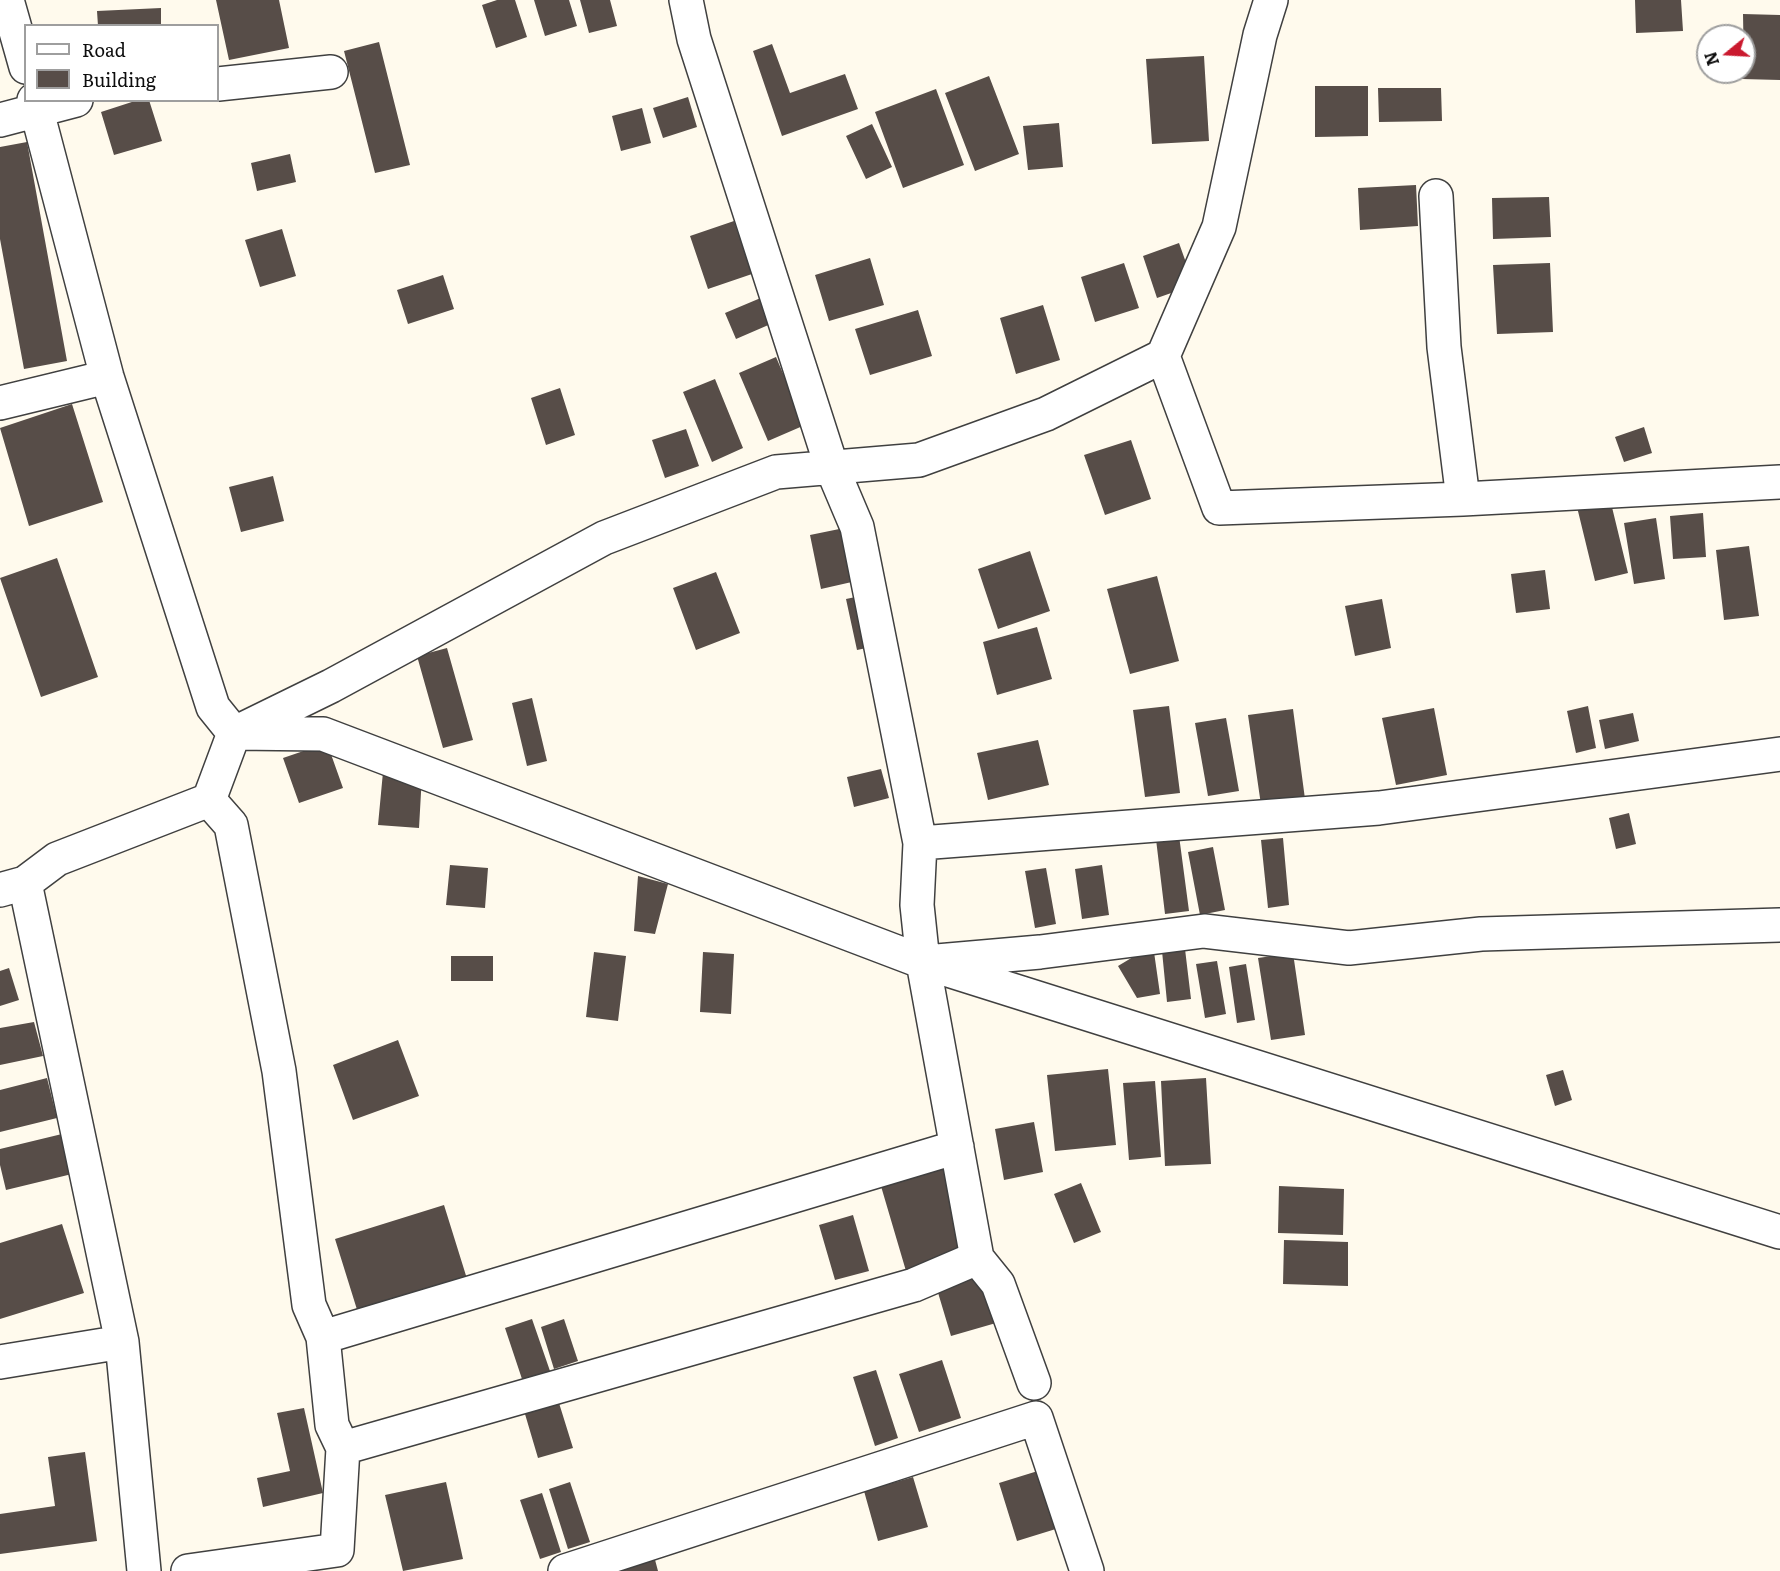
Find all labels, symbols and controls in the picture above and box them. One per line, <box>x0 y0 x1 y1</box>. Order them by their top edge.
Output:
legend <box>24 24 219 102</box>
north arrow <box>1696 24 1756 84</box>
text: Road <box>82 36 126 63</box>
text: N <box>1697 49 1724 69</box>
text: Building <box>82 66 156 93</box>

